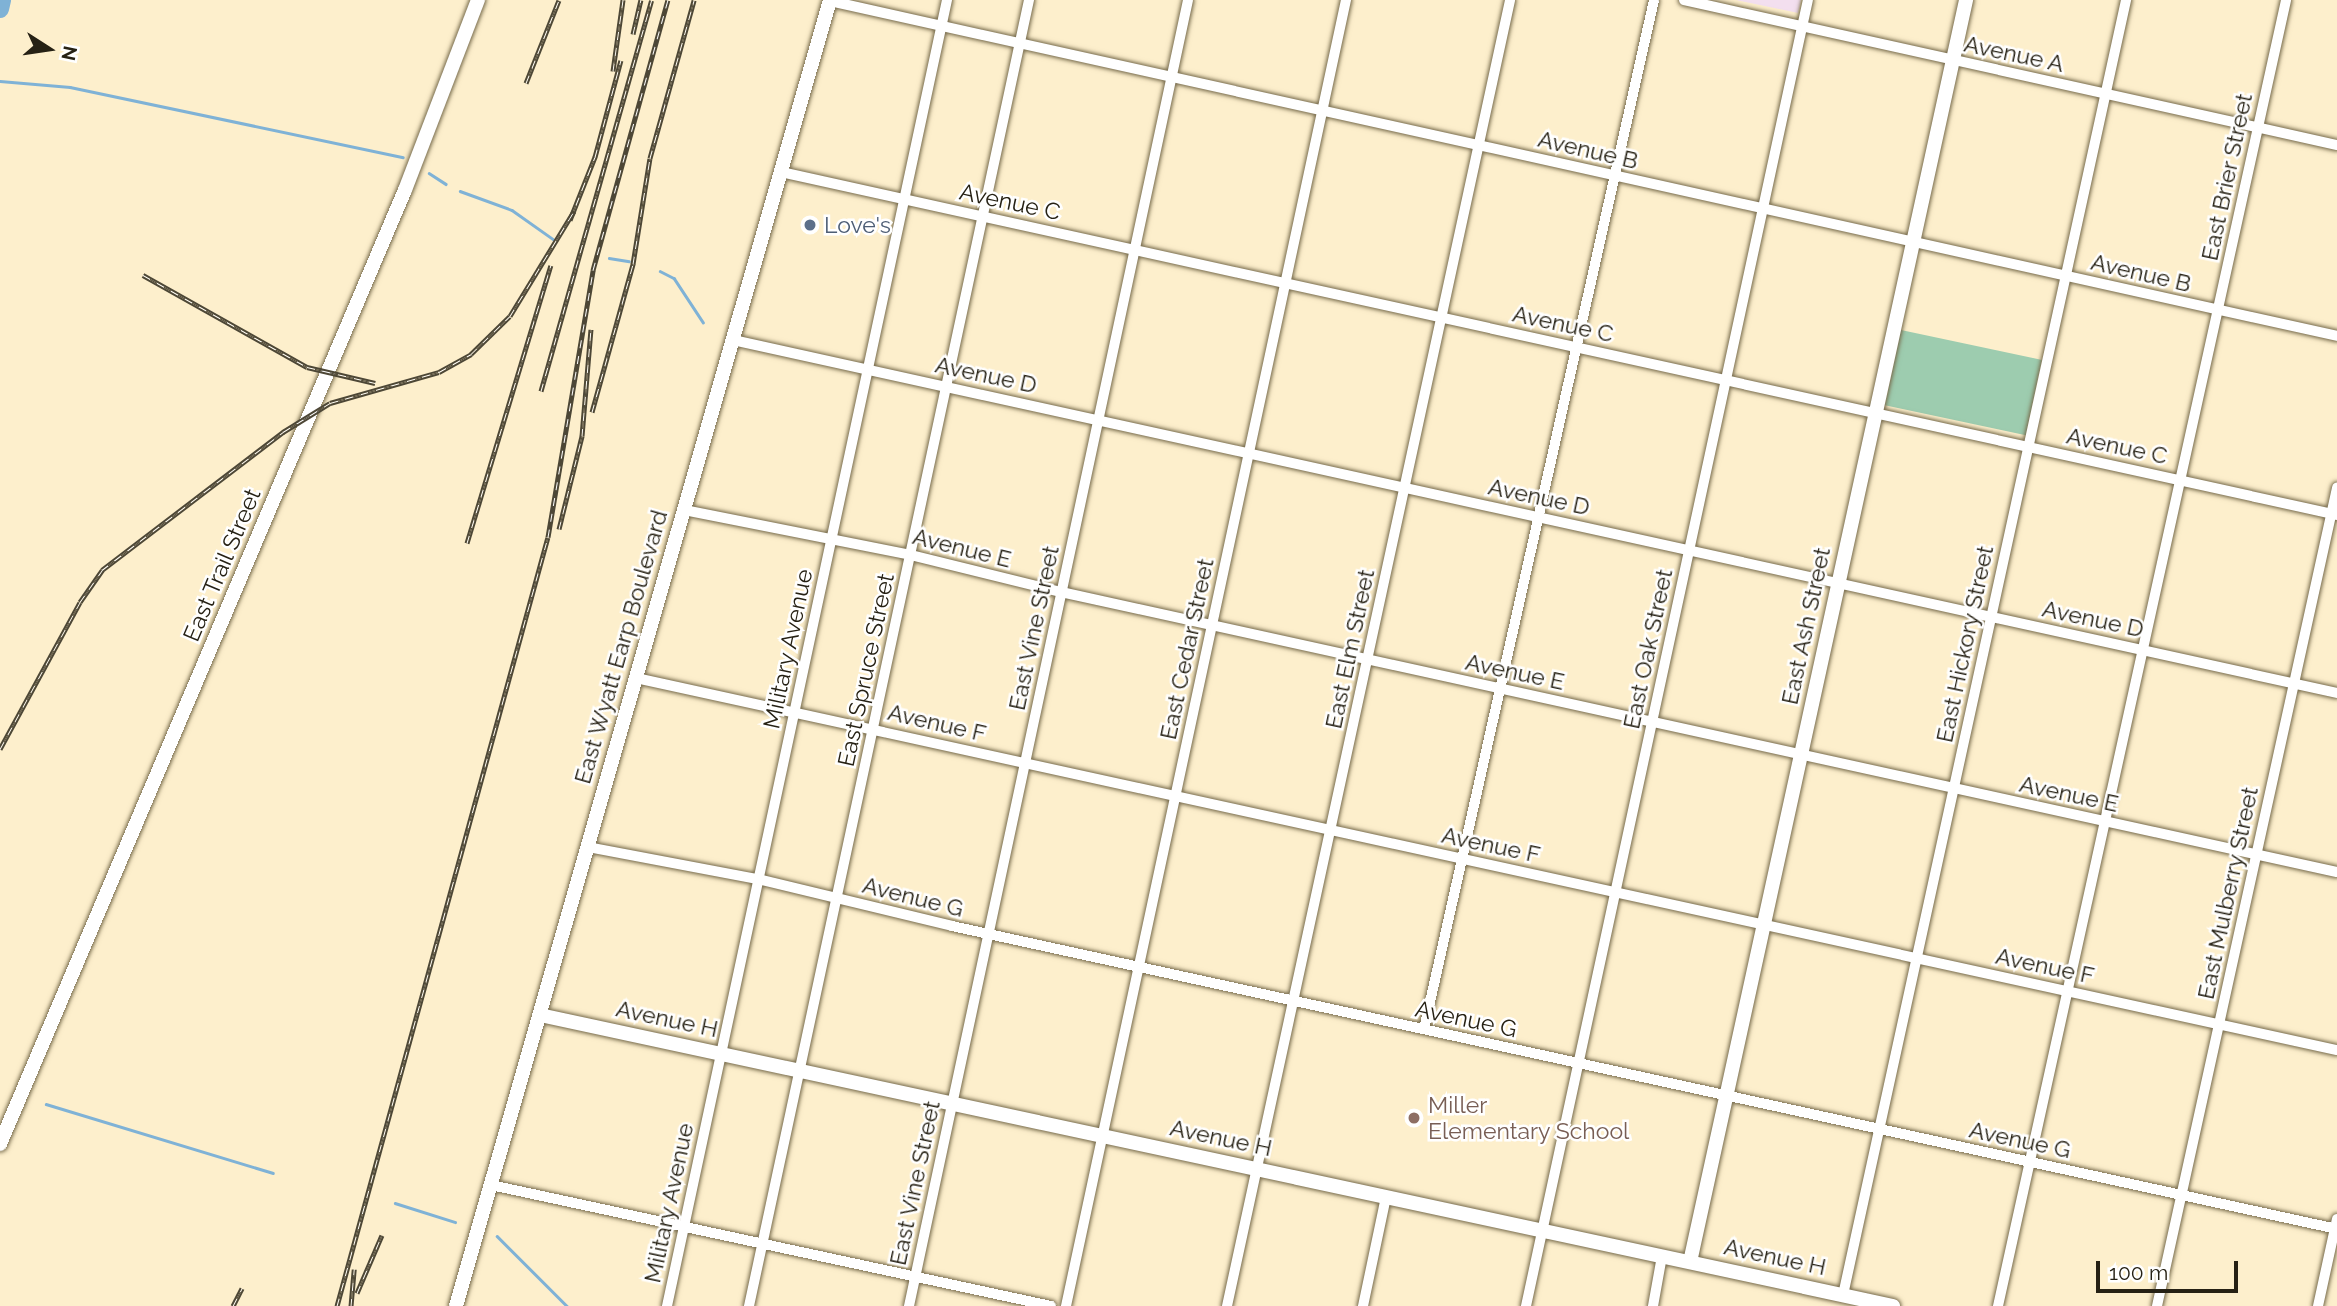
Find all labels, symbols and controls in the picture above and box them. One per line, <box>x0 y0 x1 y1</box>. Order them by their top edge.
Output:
north arrow <box>14 14 84 84</box>
street label: Avenue A <box>1961 30 2067 78</box>
text: N <box>57 44 82 63</box>
street label: East Brier Street <box>2196 91 2258 263</box>
street label: Avenue B <box>1535 125 1641 175</box>
street label: Avenue C <box>957 178 1063 226</box>
place label: Love's <box>824 211 891 239</box>
marker: Love's <box>802 217 818 233</box>
street label: Avenue B <box>2088 248 2194 298</box>
street label: Avenue C <box>1510 300 1616 348</box>
street label: Avenue D <box>933 351 1039 399</box>
street label: Avenue C <box>2064 422 2170 470</box>
street label: Avenue D <box>1486 473 1592 521</box>
street label: East Trail Street <box>177 484 267 646</box>
street label: East Wyatt Earp Boulevard <box>569 507 673 787</box>
street label: Avenue E <box>910 522 1014 574</box>
street label: East Vine Street <box>1003 543 1065 713</box>
street label: East Hickory Street <box>1931 543 1999 745</box>
street label: East Ash Street <box>1776 545 1836 707</box>
street label: East Cedar Street <box>1154 556 1220 742</box>
street label: Military Avenue <box>757 566 819 732</box>
street label: East Elm Street <box>1320 567 1380 731</box>
street label: East Oak Street <box>1618 567 1678 731</box>
street label: East Spruce Street <box>832 571 900 769</box>
street label: Avenue D <box>2040 595 2146 643</box>
street label: Avenue E <box>1463 648 1567 696</box>
street label: Avenue F <box>885 698 989 748</box>
street label: Avenue E <box>2017 770 2121 818</box>
street label: East Mulberry Street <box>2192 784 2264 1002</box>
street label: Avenue F <box>1439 821 1543 869</box>
street label: Avenue G <box>860 871 966 923</box>
street label: Avenue F <box>1993 942 2097 990</box>
street label: Avenue H <box>613 995 721 1043</box>
street label: Avenue G <box>1413 995 1519 1043</box>
place label: Miller Elementary School <box>1428 1091 1630 1145</box>
street label: East Vine Street <box>884 1098 946 1268</box>
marker: Miller Elementary School <box>1406 1110 1422 1126</box>
street label: Avenue H <box>1167 1114 1275 1162</box>
street label: Avenue G <box>1967 1116 2073 1164</box>
street label: Military Avenue <box>638 1120 700 1286</box>
street label: Avenue H <box>1721 1233 1829 1281</box>
scale bar <box>2099 1246 2241 1290</box>
text: 100 m <box>2109 1260 2168 1285</box>

